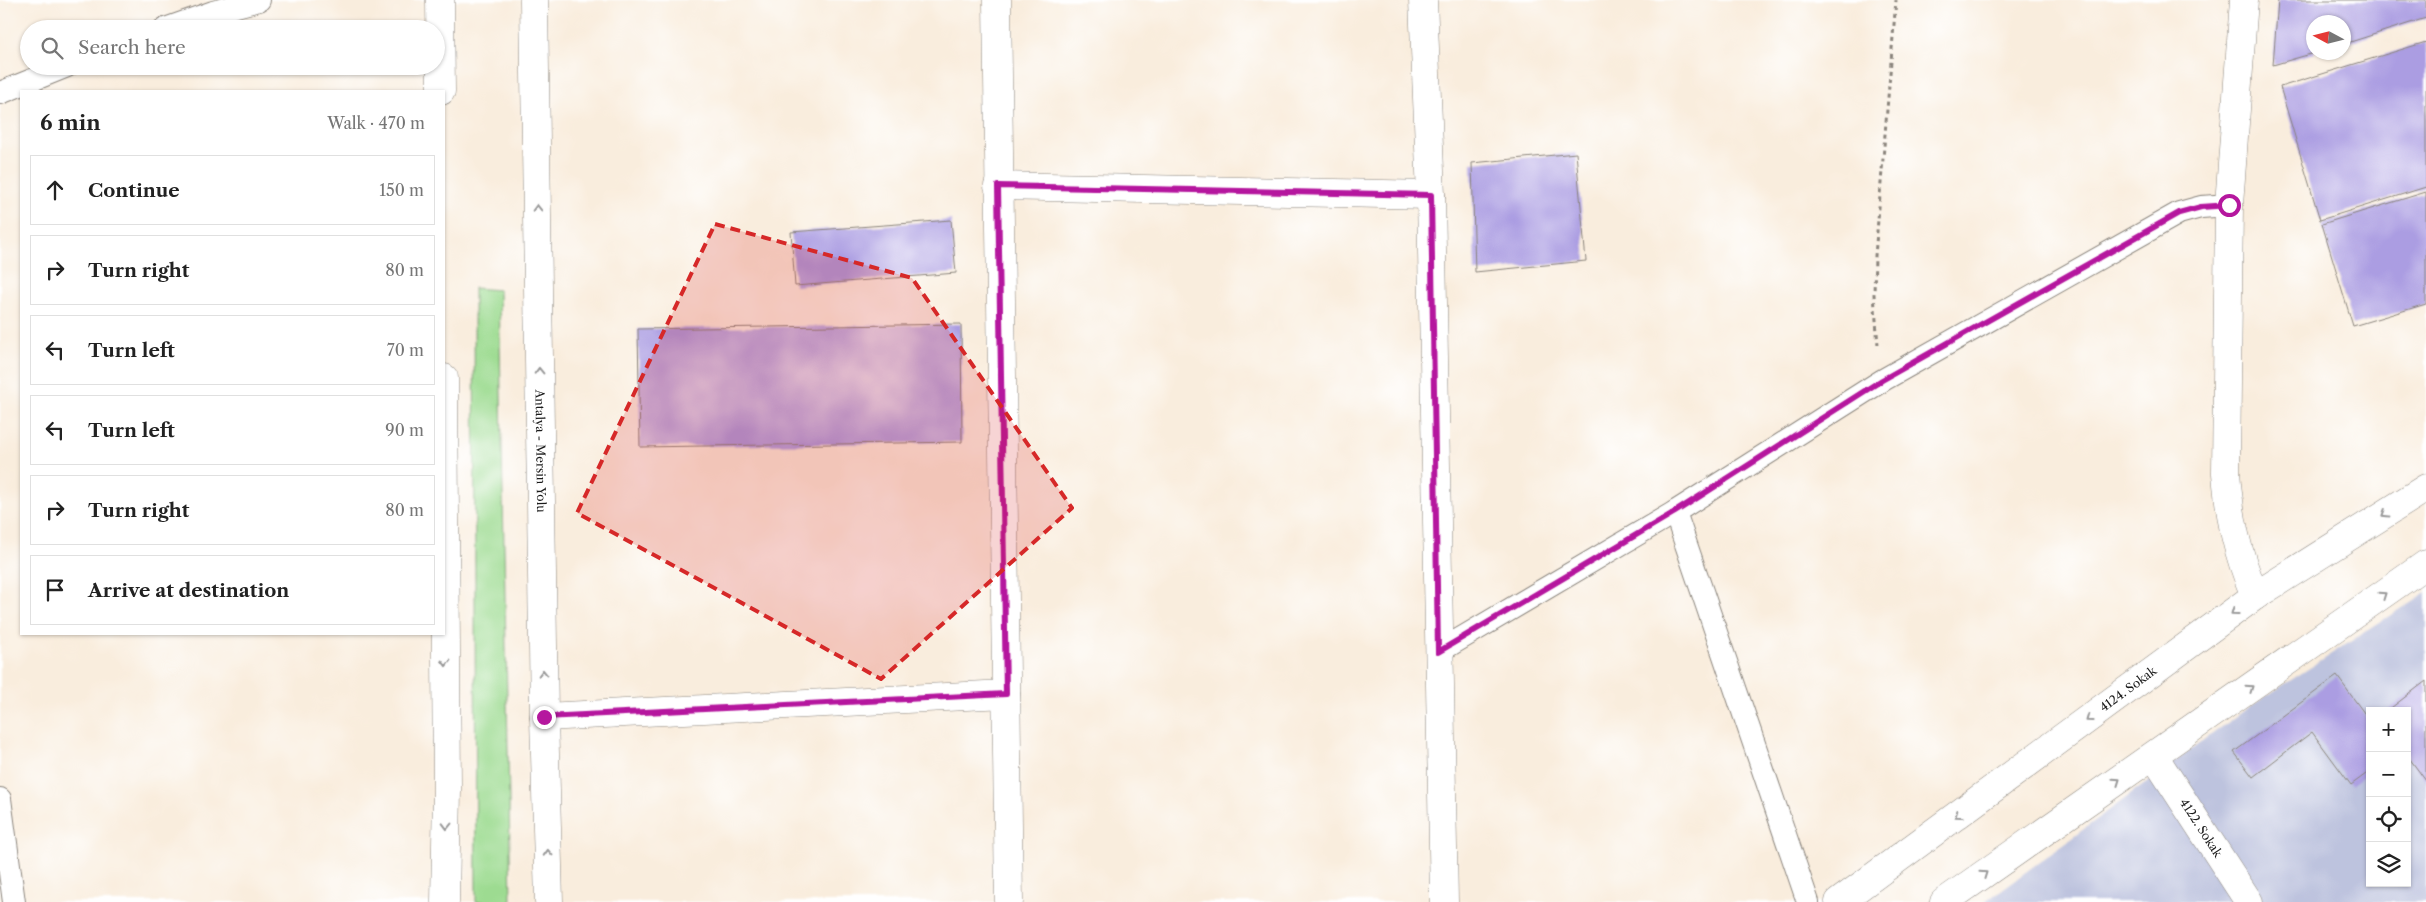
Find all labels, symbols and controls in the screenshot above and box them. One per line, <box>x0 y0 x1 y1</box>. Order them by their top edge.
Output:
north arrow <box>2306 15 2351 60</box>
search box <box>20 20 445 75</box>
icon: search <box>38 34 66 62</box>
text: Search here <box>78 36 186 59</box>
text: 6 min <box>40 110 101 135</box>
text: Walk · 470 m <box>327 113 425 133</box>
icon: ahead <box>41 176 69 204</box>
text: Continue <box>88 179 180 202</box>
text: 150 m <box>379 180 424 200</box>
route start <box>2218 194 2241 217</box>
one-way arrow <box>532 204 542 212</box>
icon: right <box>41 256 69 284</box>
text: Turn right <box>88 259 189 282</box>
text: 80 m <box>385 260 424 280</box>
icon: left <box>41 336 69 364</box>
text: Turn left <box>88 339 175 362</box>
text: 70 m <box>387 340 424 360</box>
one-way arrow <box>534 367 544 374</box>
street label: Antalya - Mersin Yolu <box>532 388 549 513</box>
icon: left <box>41 416 69 444</box>
text: Turn left <box>88 419 175 442</box>
text: 90 m <box>385 420 424 440</box>
icon: right <box>41 496 69 524</box>
text: Turn right <box>88 499 189 522</box>
text: 80 m <box>385 500 424 520</box>
one-way arrow <box>2381 508 2390 518</box>
icon: arrive <box>41 576 69 604</box>
text: Arrive at destination <box>88 579 289 602</box>
one-way arrow <box>2377 592 2387 601</box>
one-way arrow <box>2230 606 2240 615</box>
one-way arrow <box>441 660 452 668</box>
street label: 4124. Sokak <box>2097 662 2160 715</box>
one-way arrow <box>538 669 548 677</box>
one-way arrow <box>2244 685 2254 694</box>
route end <box>533 706 556 729</box>
map controls <box>2366 707 2411 887</box>
button: + <box>2366 707 2411 752</box>
one-way arrow <box>2085 712 2094 722</box>
button: − <box>2366 752 2411 797</box>
one-way arrow <box>2111 778 2121 787</box>
street label: 4122. Sokak <box>2177 796 2226 861</box>
button: locate <box>2366 797 2411 842</box>
one-way arrow <box>1954 809 1963 818</box>
one-way arrow <box>441 822 452 830</box>
button: layers <box>2366 842 2411 887</box>
one-way arrow <box>542 849 553 857</box>
one-way arrow <box>1978 871 1988 880</box>

